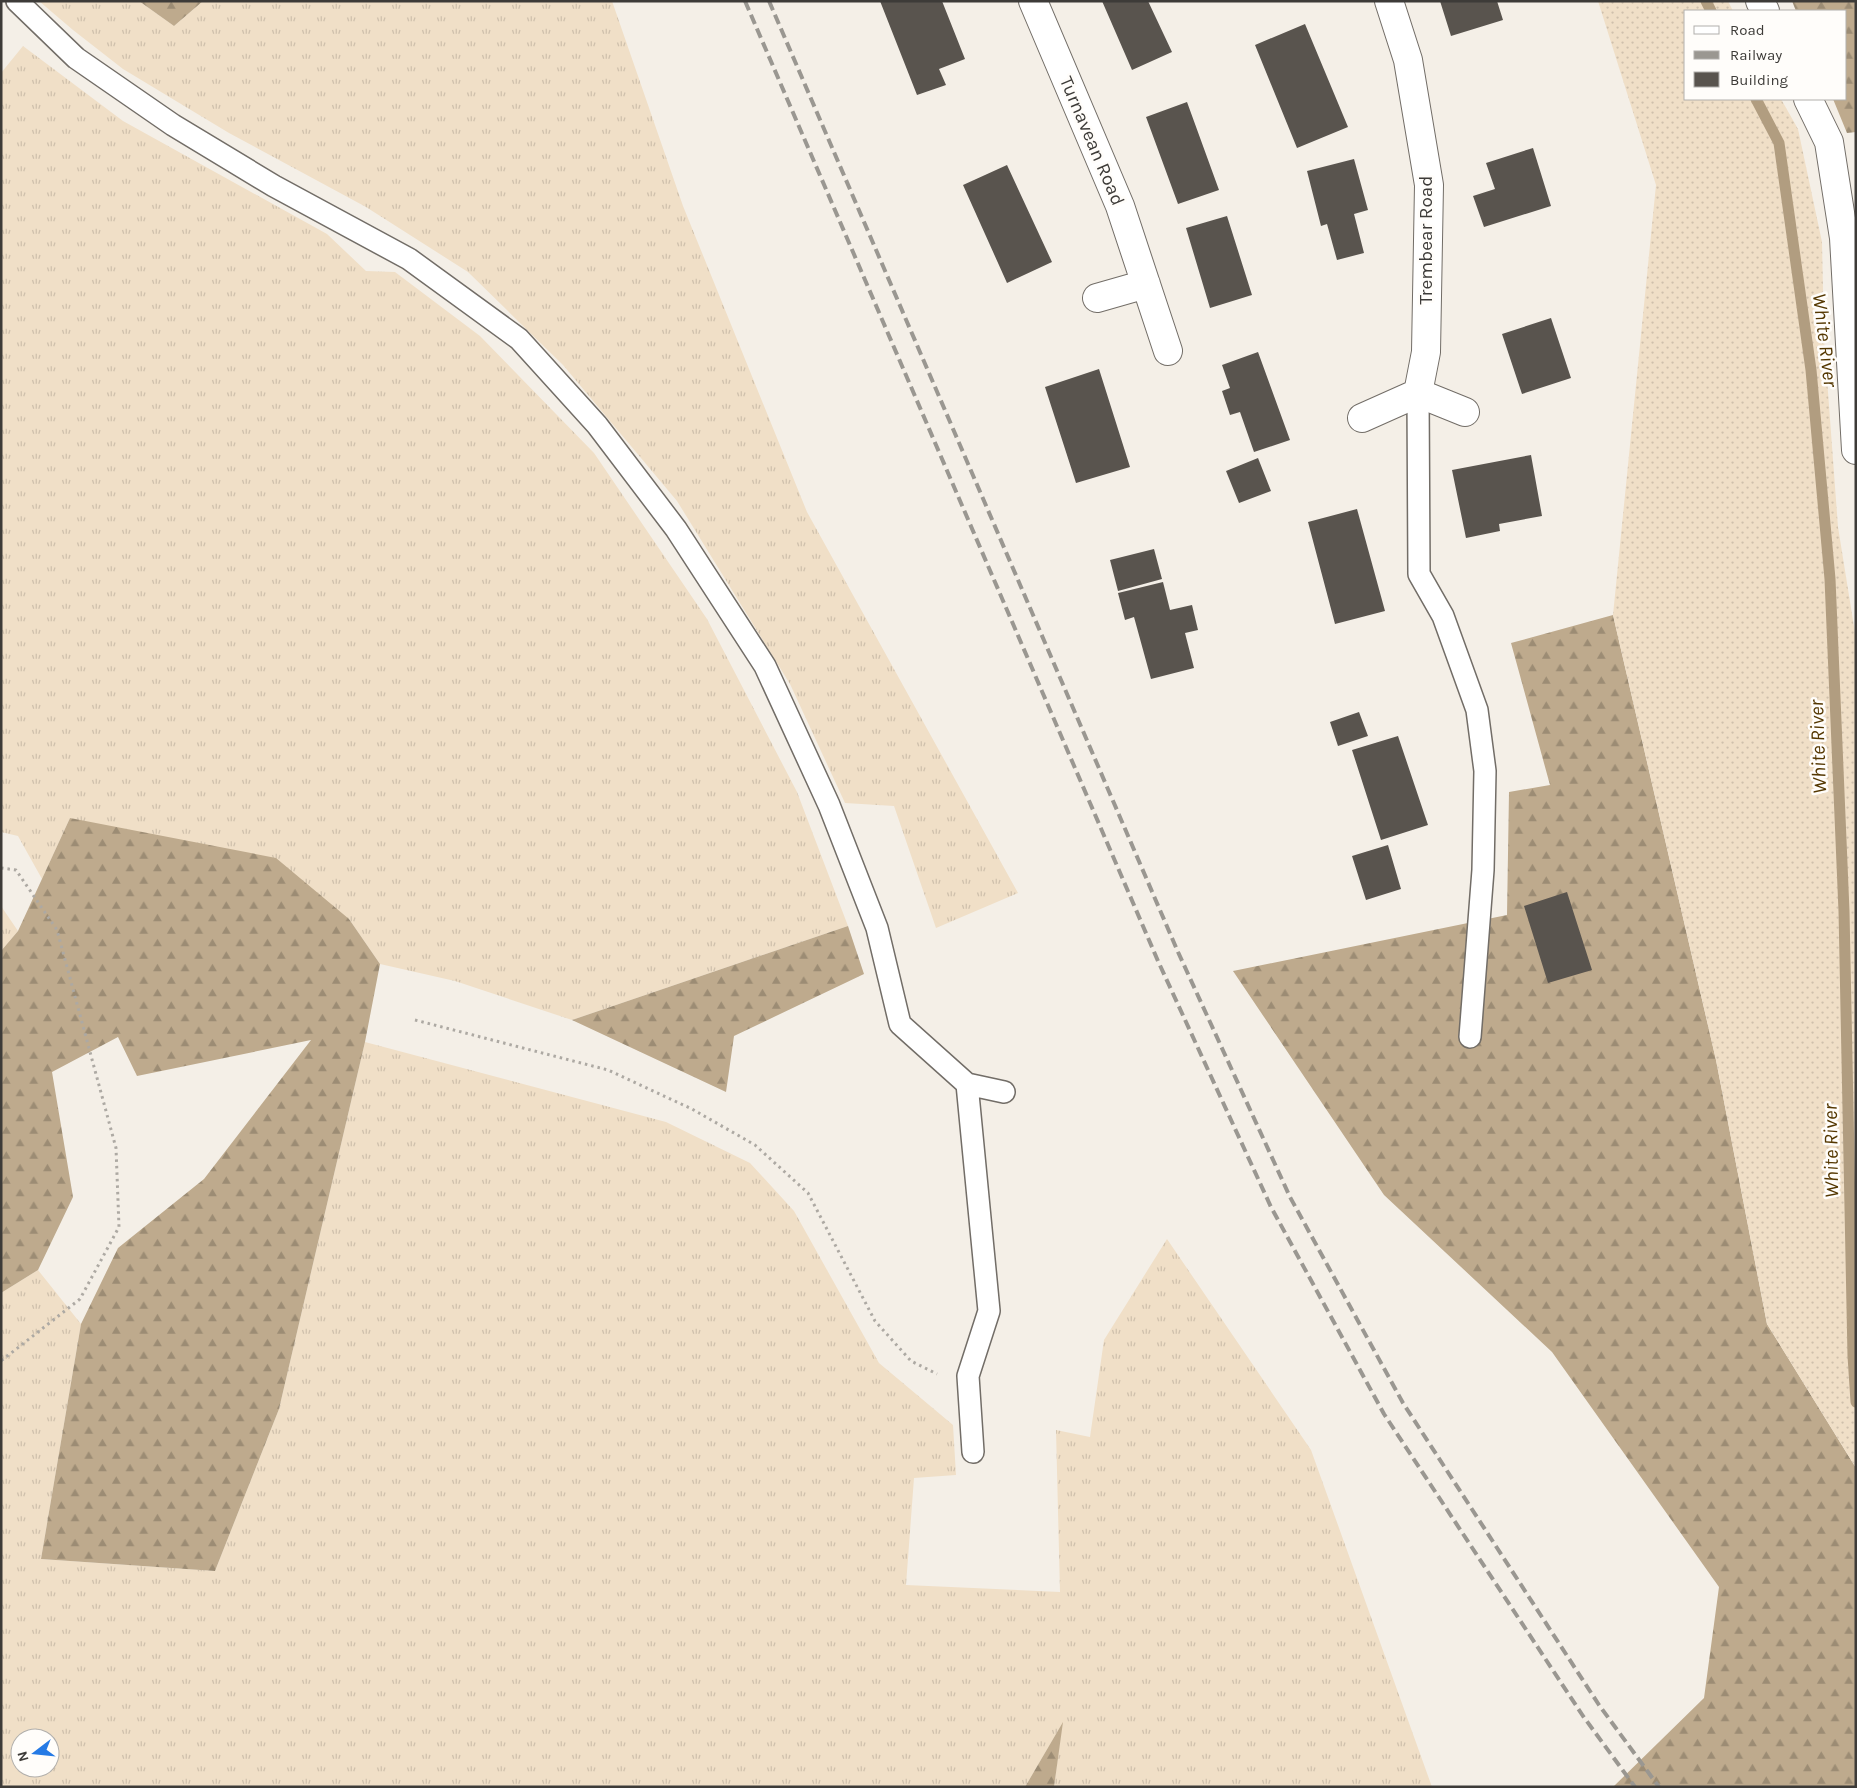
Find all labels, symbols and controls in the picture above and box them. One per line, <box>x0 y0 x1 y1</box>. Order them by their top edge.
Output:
legend <box>1684 10 1847 100</box>
text: Road <box>1730 21 1765 39</box>
text: Railway <box>1730 46 1782 64</box>
text: Building <box>1730 71 1788 89</box>
street label: Turnavean Road <box>1055 73 1129 209</box>
street label: Trembear Road <box>1415 175 1437 305</box>
water label: White River <box>1808 292 1842 389</box>
water label: White River <box>1805 698 1831 795</box>
water label: White River <box>1819 1103 1843 1198</box>
north arrow <box>10 1728 60 1778</box>
text: N <box>13 1749 33 1764</box>

